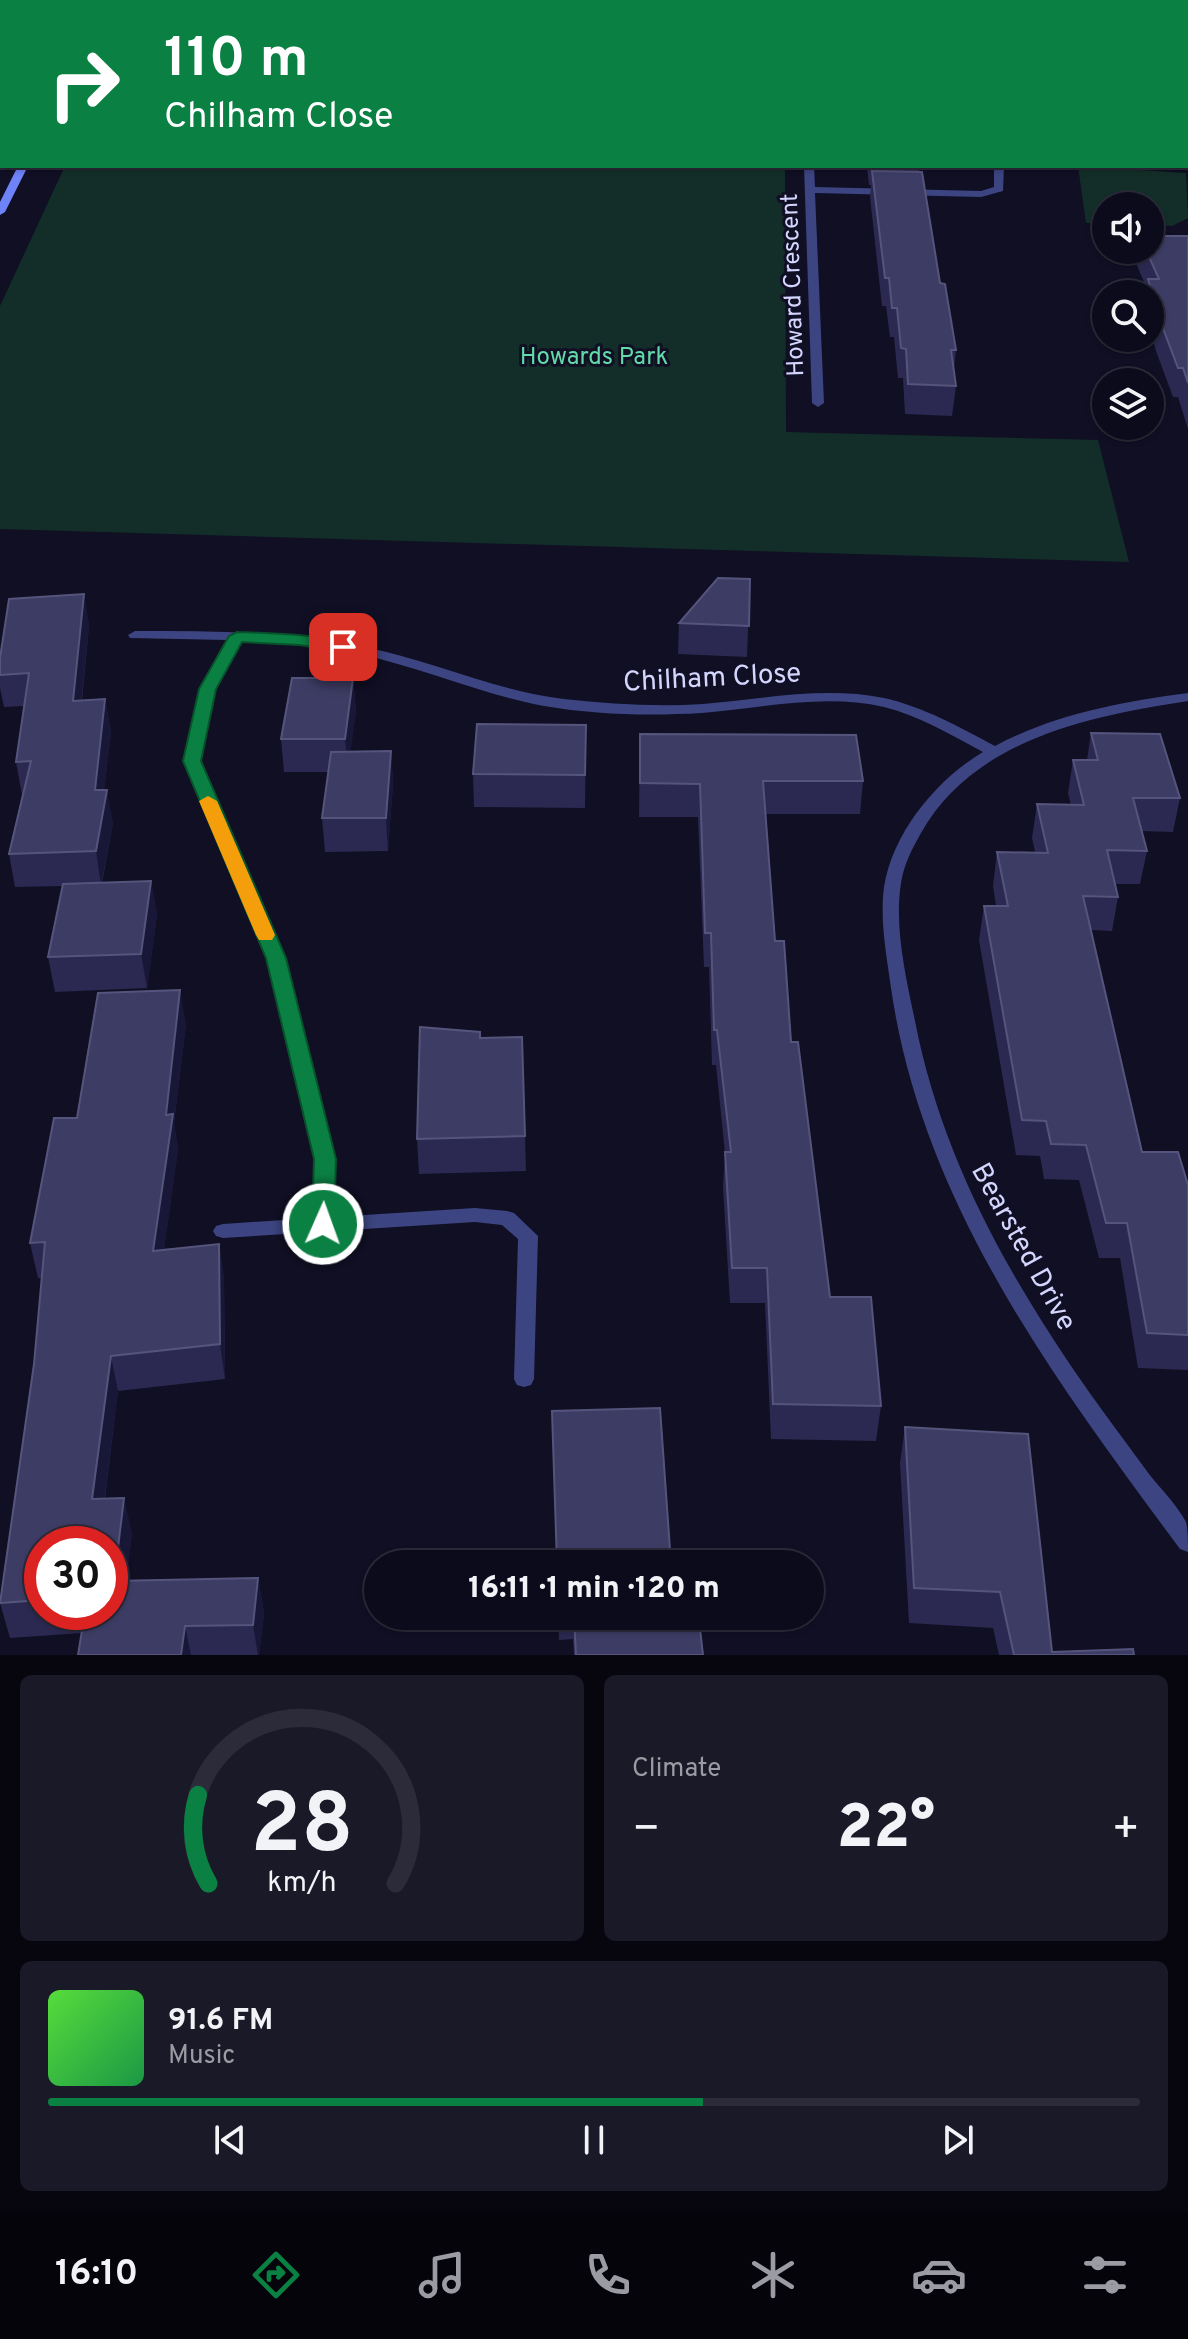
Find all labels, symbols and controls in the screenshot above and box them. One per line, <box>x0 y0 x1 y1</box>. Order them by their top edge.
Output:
text: 110 m <box>164 26 309 96</box>
icon: right <box>32 32 136 136</box>
text: Chilham Close <box>164 95 393 141</box>
map controls <box>1092 192 1164 440</box>
button: sound <box>1092 192 1164 264</box>
street label: Howard Crescent <box>776 193 812 377</box>
button: search <box>1092 280 1164 352</box>
park label: Howards Park <box>520 343 668 373</box>
button: layers <box>1092 368 1164 440</box>
pin <box>309 613 377 681</box>
icon: arrive <box>321 625 365 669</box>
street label: Chilham Close <box>622 656 802 702</box>
street label: Bearsted Drive <box>961 1157 1083 1338</box>
position arrow <box>281 1182 365 1266</box>
speed limit sign: 30 <box>24 1526 128 1630</box>
text: 16:11 · 1 min · 120 m <box>468 1571 720 1608</box>
text: Climate <box>632 1753 721 1786</box>
text: 28 <box>250 1777 354 1882</box>
text: 22° <box>837 1793 935 1869</box>
text: − <box>632 1803 660 1859</box>
text: + <box>1112 1803 1140 1859</box>
text: km/h <box>267 1866 337 1902</box>
text: 91.6 FM <box>168 2003 273 2040</box>
text: Music <box>168 2040 235 2073</box>
icon: previous <box>208 2118 252 2162</box>
icon: pause <box>572 2118 616 2162</box>
icon: next <box>936 2118 980 2162</box>
icon: directions <box>248 2247 304 2303</box>
icon: music <box>414 2247 470 2303</box>
icon: phone <box>580 2247 636 2303</box>
icon: climate <box>745 2247 801 2303</box>
icon: car <box>911 2247 967 2303</box>
icon: filters <box>1077 2247 1133 2303</box>
text: 16:10 <box>55 2252 138 2298</box>

